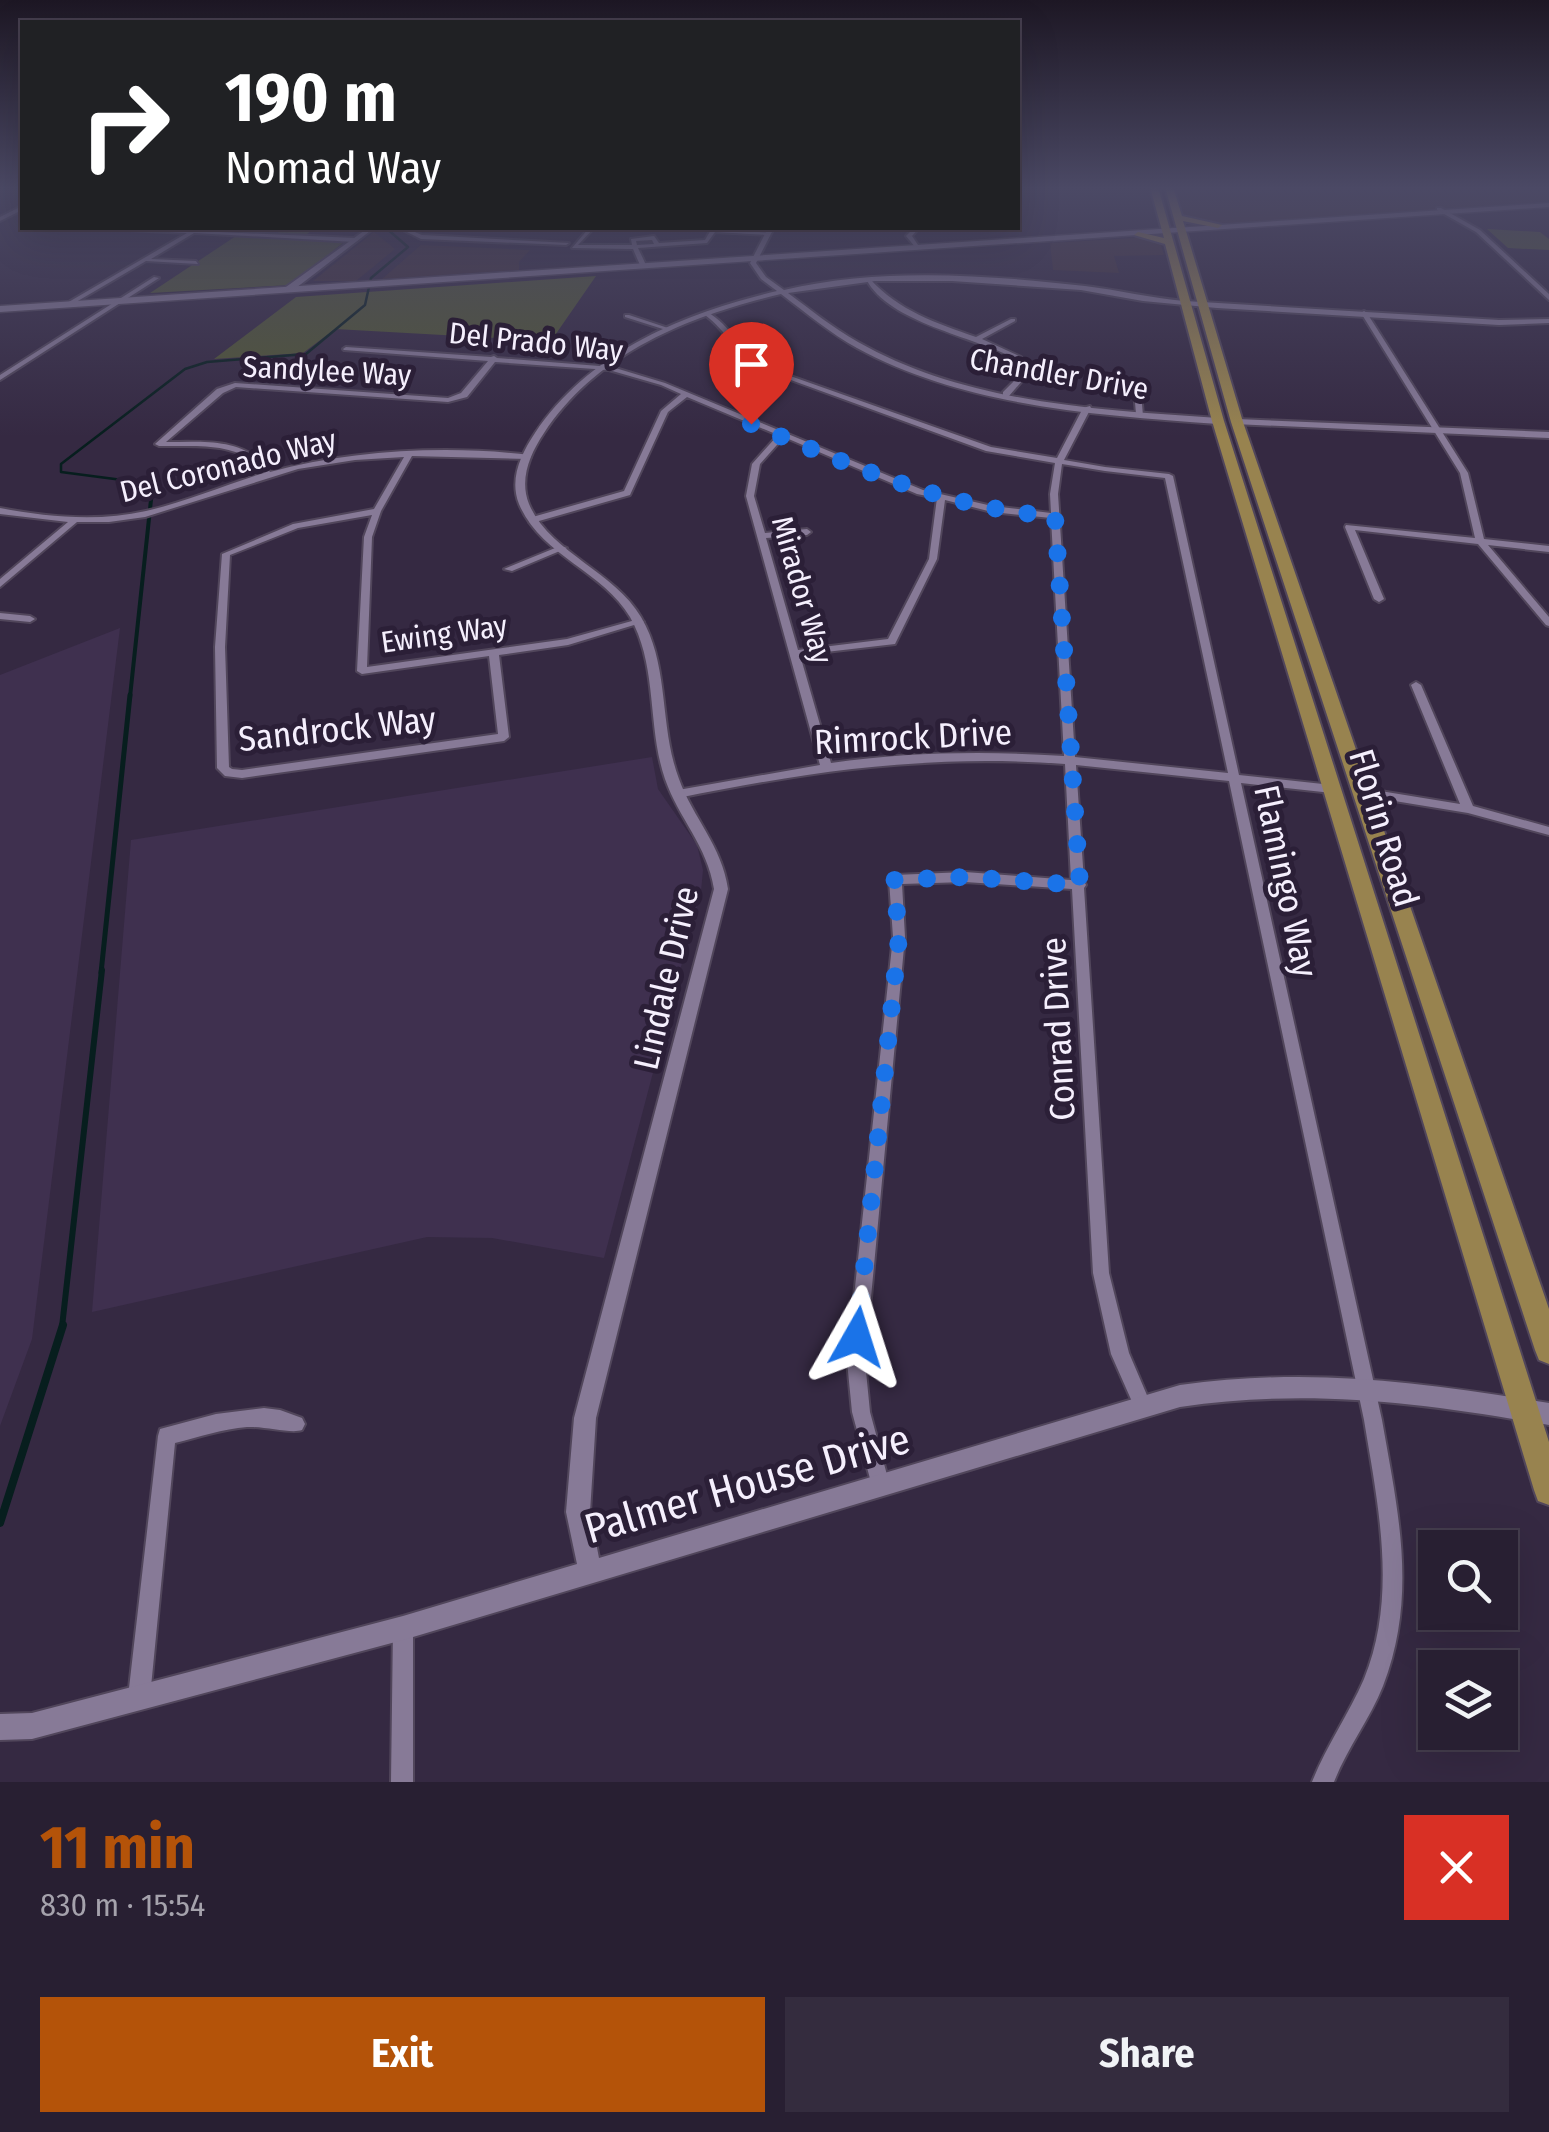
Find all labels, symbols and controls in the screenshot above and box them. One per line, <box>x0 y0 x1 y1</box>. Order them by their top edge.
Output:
text: 190 m <box>225 56 397 140</box>
icon: right <box>60 60 190 190</box>
text: Nomad Way <box>225 141 441 195</box>
street label: Del Prado Way <box>447 315 625 369</box>
pin <box>709 322 794 425</box>
icon: arrive <box>724 337 779 392</box>
street label: Chandler Drive <box>967 341 1151 407</box>
street label: Sandylee Way <box>242 349 413 393</box>
street label: Del Coronado Way <box>116 422 340 510</box>
street label: Mirador Way <box>764 512 840 668</box>
street label: Ewing Way <box>379 607 510 661</box>
street label: Sandrock Way <box>236 698 438 760</box>
street label: Rimrock Drive <box>813 711 1013 763</box>
street label: Florin Road <box>1340 744 1428 912</box>
street label: Flamingo Way <box>1245 781 1327 981</box>
street label: Lindale Drive <box>625 882 707 1074</box>
street label: Conrad Drive <box>1032 936 1084 1122</box>
position arrow <box>805 1285 909 1389</box>
street label: Palmer House Drive <box>579 1414 915 1554</box>
map controls <box>1418 1530 1518 1750</box>
button: search <box>1418 1530 1518 1630</box>
button: layers <box>1418 1650 1518 1750</box>
text: 11 min <box>40 1812 195 1884</box>
button: close <box>1404 1815 1509 1920</box>
text: 830 m · 15:54 <box>40 1886 205 1924</box>
button: Exit <box>40 1997 765 2112</box>
button: Share <box>785 1997 1509 2112</box>

